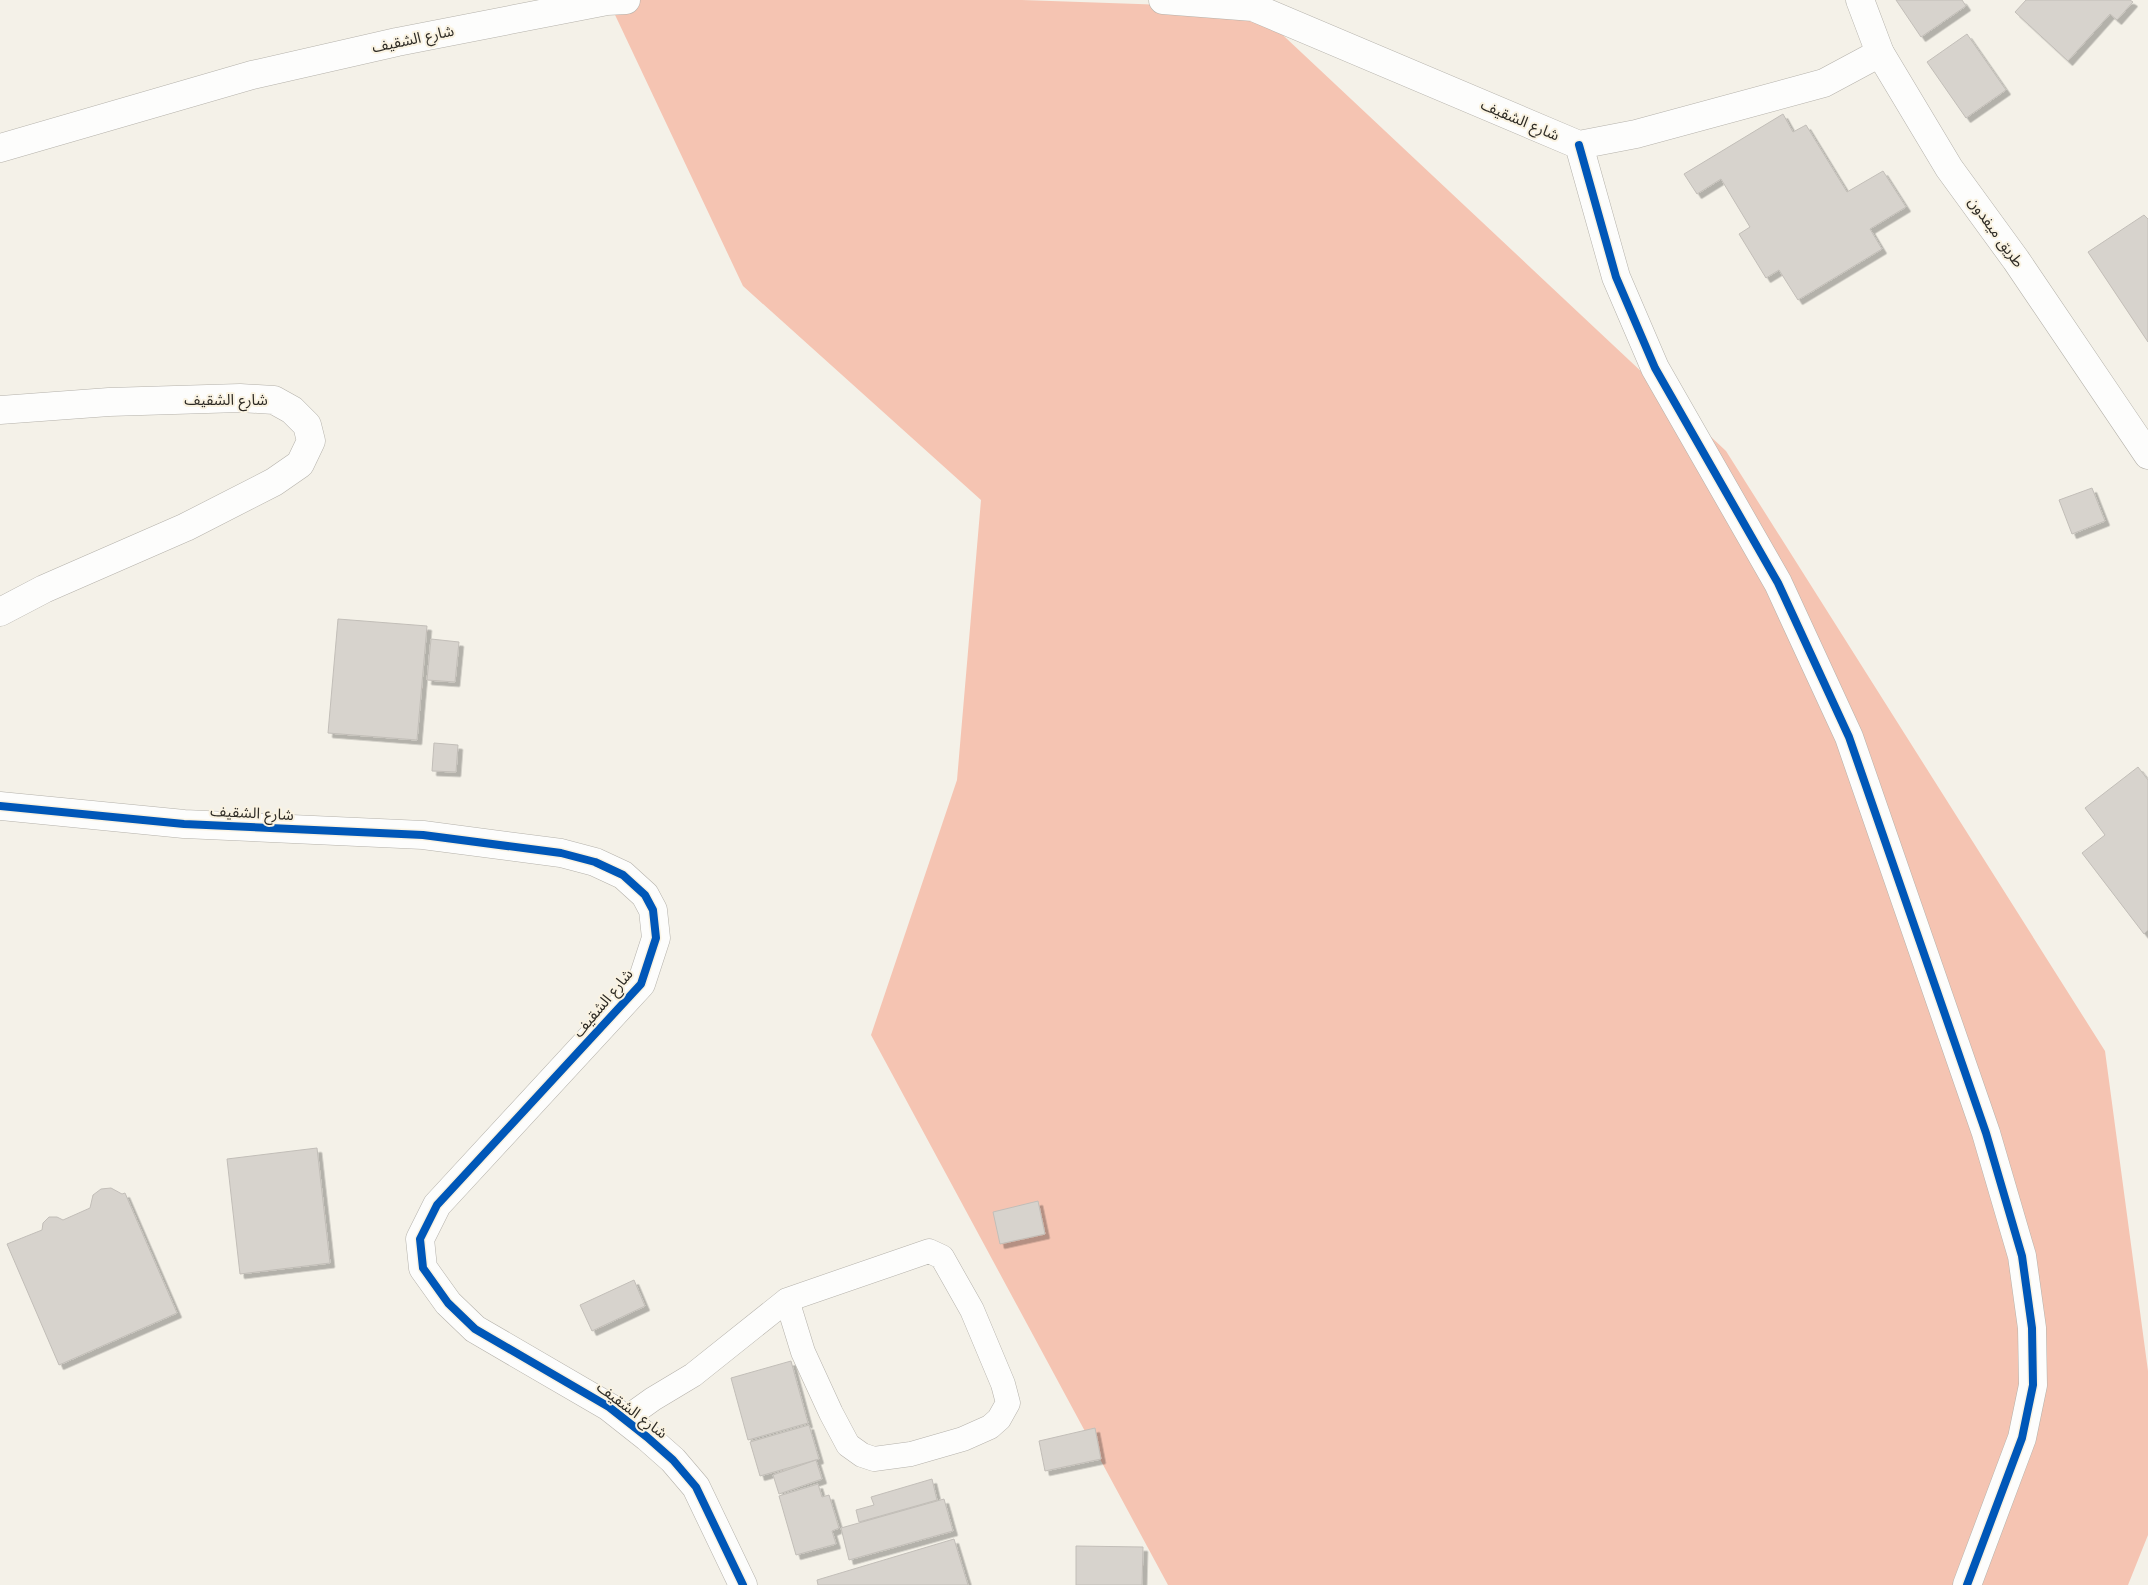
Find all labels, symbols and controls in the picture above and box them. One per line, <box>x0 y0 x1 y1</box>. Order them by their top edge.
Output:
street label: شارع الشقيف <box>370 20 457 59</box>
street label: شارع الشقيف <box>1477 94 1563 147</box>
street label: طريق ميفدون <box>1963 192 2029 272</box>
street label: شارع الشقيف <box>184 389 268 412</box>
street label: شارع الشقيف <box>210 800 294 827</box>
street label: شارع الشقيف <box>568 964 639 1043</box>
street label: شارع الشقيف <box>591 1376 672 1445</box>

